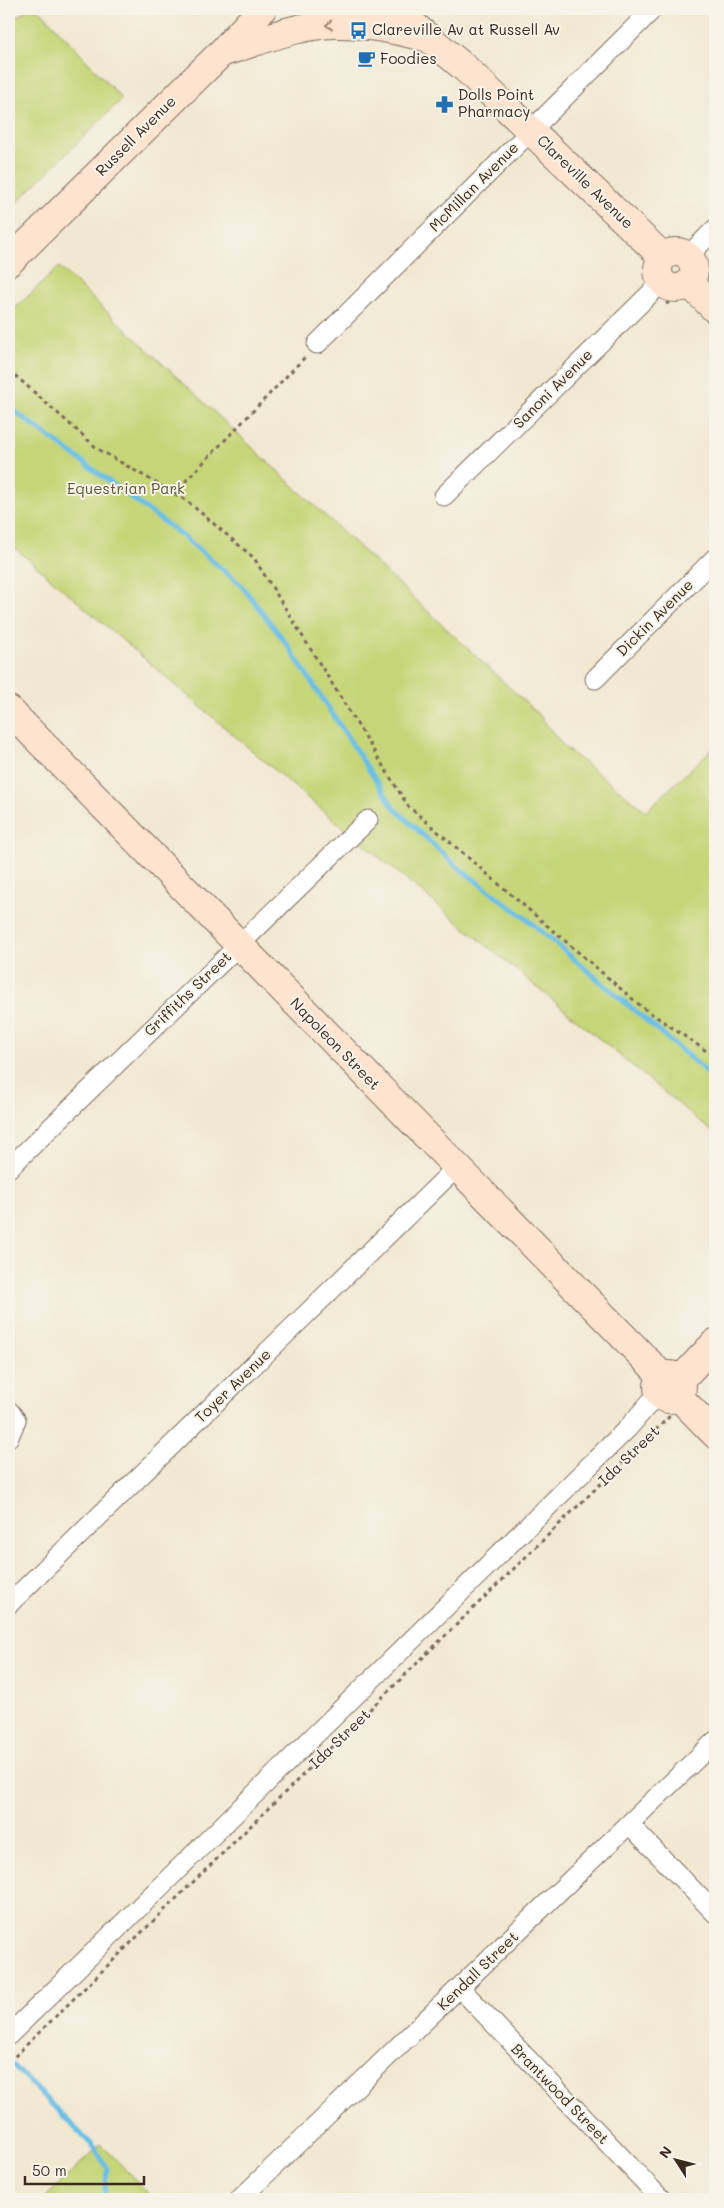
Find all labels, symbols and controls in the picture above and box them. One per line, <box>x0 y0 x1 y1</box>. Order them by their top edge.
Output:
one-way arrow <box>324 19 332 30</box>
place label: Clareville Av at Russell Av <box>372 19 560 39</box>
bus stop icon: Clareville Av at Russell Av <box>348 20 368 40</box>
place label: Foodies <box>380 48 437 68</box>
cafe icon: Foodies <box>356 49 376 69</box>
place label: Dolls Point Pharmacy <box>458 84 534 121</box>
street label: Russell Avenue <box>91 91 180 180</box>
pharmacy icon: Dolls Point Pharmacy <box>434 94 454 114</box>
street label: Clareville Avenue <box>533 130 638 232</box>
street label: McMillan Avenue <box>424 137 523 236</box>
street label: Sanoni Avenue <box>508 344 596 432</box>
park label: Equestrian Park <box>67 478 185 498</box>
street label: Dickin Avenue <box>611 574 697 660</box>
street label: Griffiths Street <box>139 946 235 1040</box>
street label: Napoleon Street <box>286 993 385 1094</box>
street label: Toyer Avenue <box>190 1344 275 1427</box>
street label: Ida Street <box>593 1421 663 1490</box>
street label: Ida Street <box>304 1704 374 1773</box>
street label: Kendall Street <box>432 1926 522 2014</box>
street label: Brantwood Street <box>507 2039 614 2148</box>
north arrow <box>652 2136 702 2186</box>
text: N <box>654 2142 676 2162</box>
scale bar <box>25 2153 144 2185</box>
text: 50 m <box>32 2160 67 2180</box>

